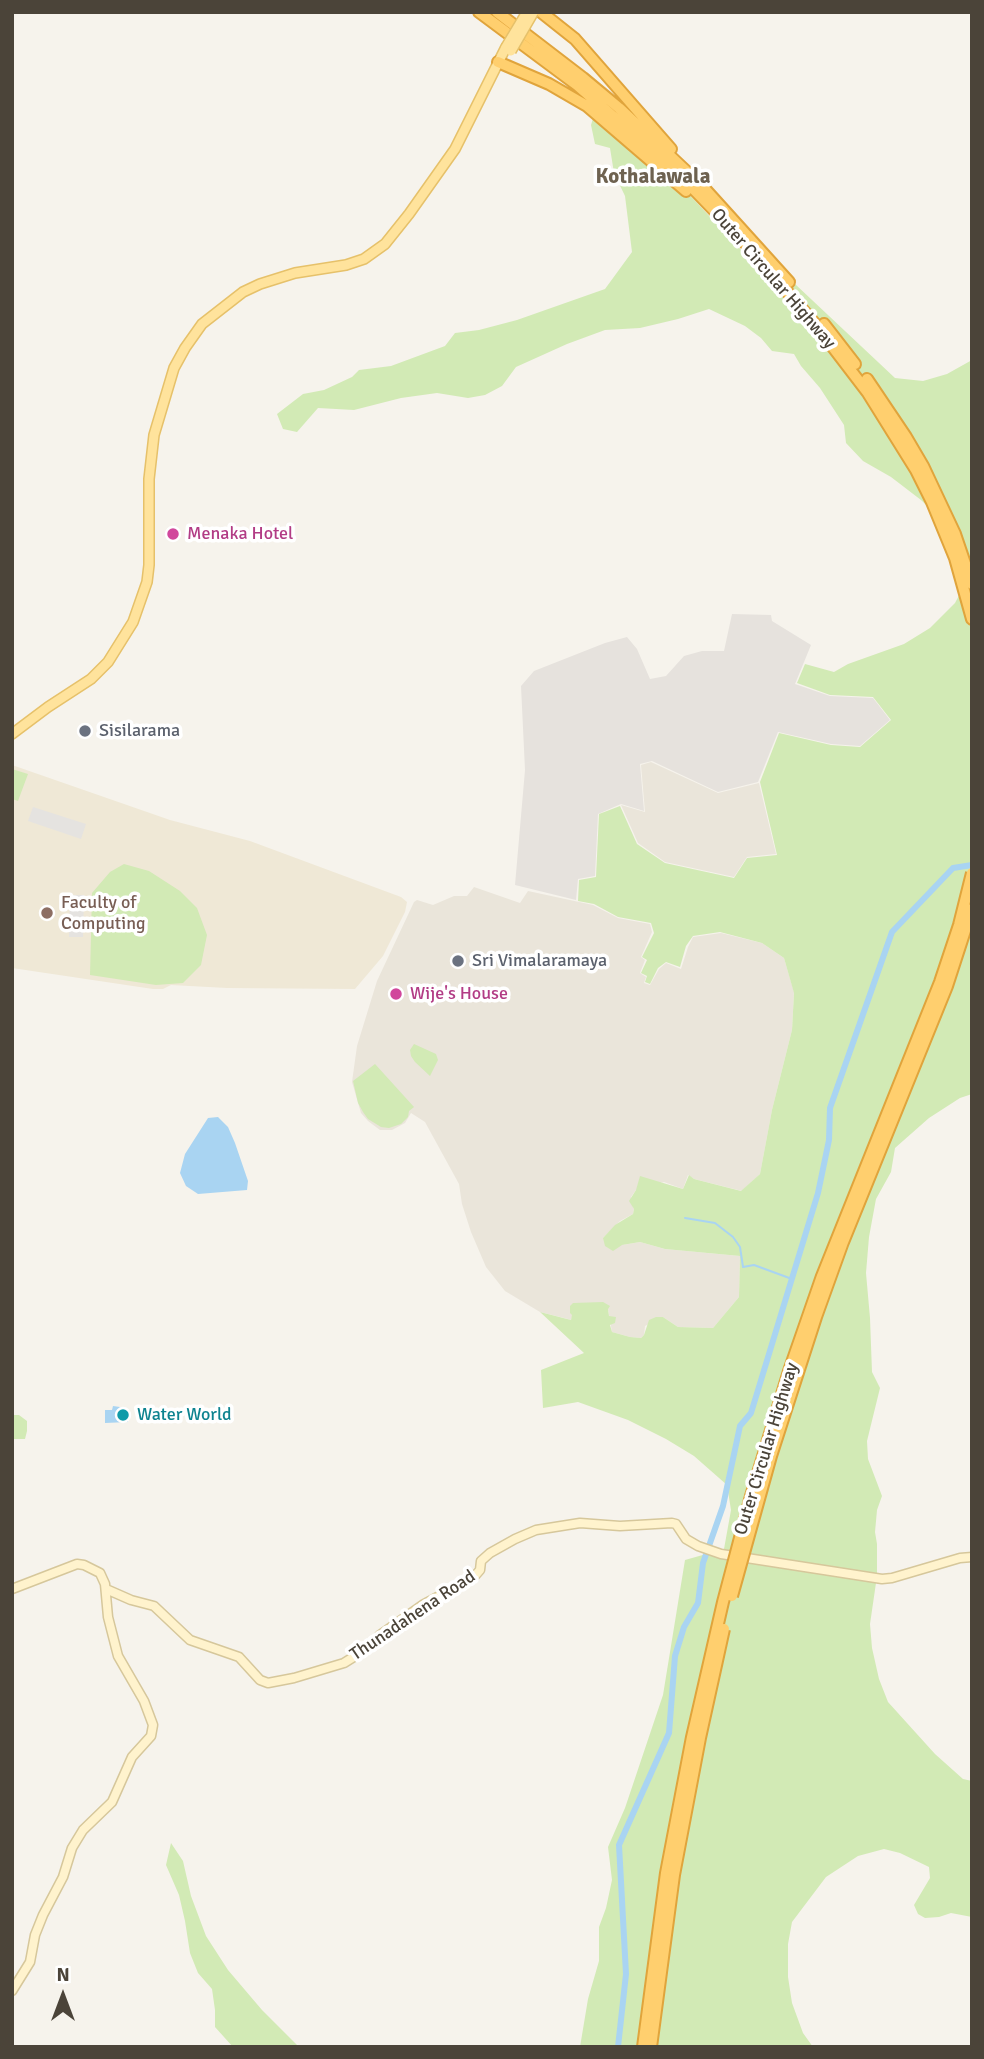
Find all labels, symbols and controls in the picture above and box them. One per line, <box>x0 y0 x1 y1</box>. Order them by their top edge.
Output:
district label: Kothalawala <box>596 164 710 190</box>
street label: Outer Circular Highway <box>706 204 840 354</box>
place label: Menaka Hotel <box>187 523 293 545</box>
marker: Menaka Hotel <box>165 526 181 542</box>
place label: Sisilarama <box>99 720 180 742</box>
marker: Sisilarama <box>77 723 93 739</box>
place label: Faculty of Computing <box>61 892 145 934</box>
marker: Faculty of Computing <box>39 905 55 921</box>
place label: Sri Vimalaramaya <box>472 950 607 972</box>
marker: Sri Vimalaramaya <box>450 953 466 969</box>
place label: Wije's House <box>410 983 508 1005</box>
marker: Wije's House <box>388 986 404 1002</box>
street label: Outer Circular Highway <box>731 1360 803 1538</box>
place label: Water World <box>137 1404 232 1426</box>
marker: Water World <box>115 1407 131 1423</box>
street label: Thunadahena Road <box>346 1566 480 1666</box>
north arrow <box>28 1961 98 2031</box>
text: N <box>56 1963 70 1987</box>

